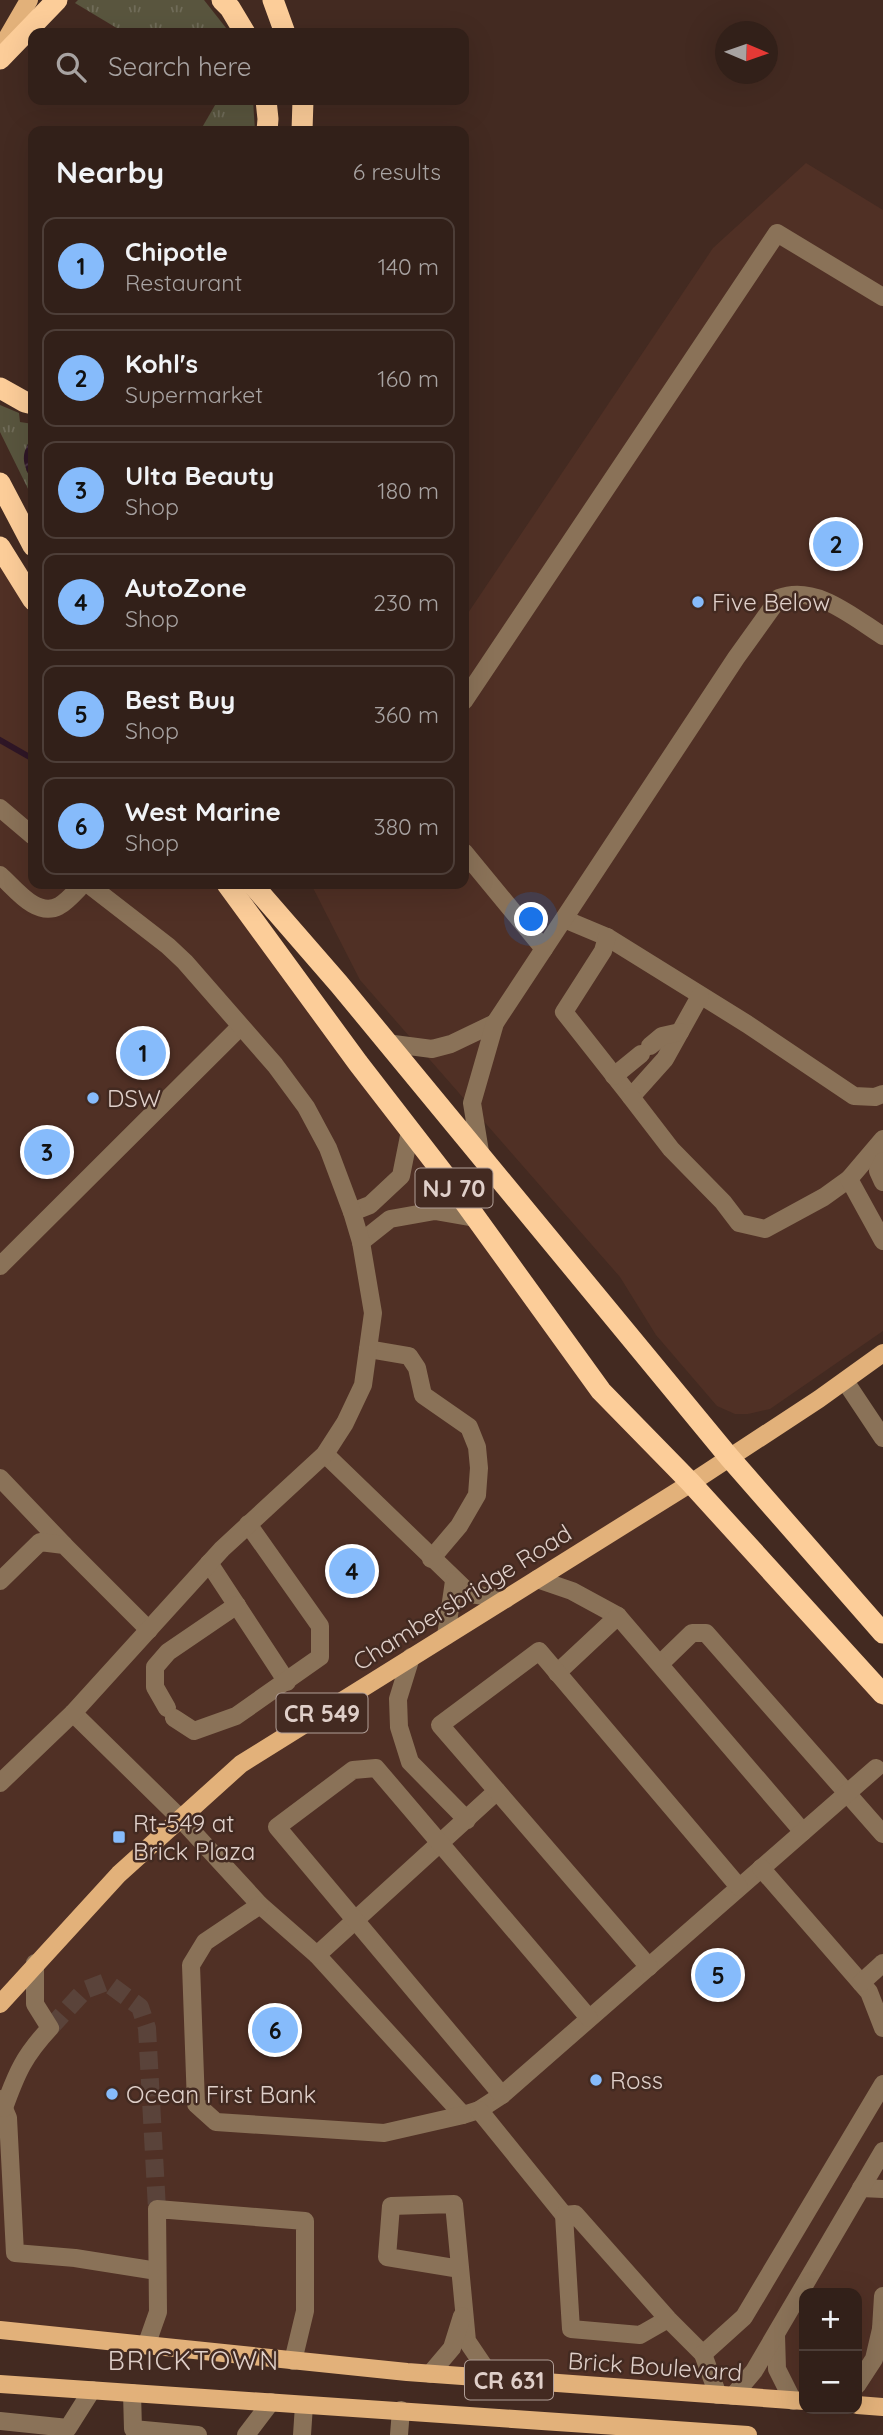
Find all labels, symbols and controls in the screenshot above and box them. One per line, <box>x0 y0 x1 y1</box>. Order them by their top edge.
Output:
north arrow <box>715 21 778 84</box>
search box <box>28 28 469 105</box>
icon: search <box>52 48 90 86</box>
text: Search here <box>108 50 252 83</box>
text: Nearby <box>56 153 164 191</box>
text: 6 results <box>353 157 441 186</box>
text: Chipotle <box>125 235 228 268</box>
text: 1 <box>77 252 85 281</box>
text: 140 m <box>378 252 439 281</box>
text: Restaurant <box>125 268 242 297</box>
text: Kohl's <box>125 347 198 380</box>
text: 2 <box>74 364 88 393</box>
text: 160 m <box>377 364 439 393</box>
text: Supermarket <box>125 380 263 409</box>
text: Ulta Beauty <box>125 459 274 492</box>
text: 3 <box>75 476 87 505</box>
text: 180 m <box>377 476 439 505</box>
text: Shop <box>125 492 179 521</box>
pin: 2 <box>813 518 859 570</box>
text: AutoZone <box>125 571 247 604</box>
place label: Five Below <box>712 587 830 617</box>
text: 4 <box>74 588 88 617</box>
text: 230 m <box>373 588 439 617</box>
marker: Five Below <box>690 594 706 610</box>
text: Shop <box>125 604 179 633</box>
text: Best Buy <box>125 683 235 716</box>
text: 5 <box>74 700 88 729</box>
text: 360 m <box>374 700 439 729</box>
text: Shop <box>125 716 179 745</box>
text: West Marine <box>125 795 281 828</box>
text: 6 <box>75 812 87 841</box>
text: 380 m <box>374 812 439 841</box>
text: Shop <box>125 828 179 857</box>
your location <box>514 902 548 936</box>
pin: 1 <box>120 1027 166 1079</box>
place label: DSW <box>107 1083 161 1113</box>
marker: DSW <box>85 1090 101 1106</box>
pin: 3 <box>24 1126 70 1178</box>
road number: NJ 70 <box>416 1168 492 1208</box>
street label: Chambersbridge Road <box>347 1518 577 1676</box>
pin: 4 <box>329 1545 375 1597</box>
road number: CR 549 <box>276 1694 368 1732</box>
place label: Rt-549 at Brick Plaza <box>133 1808 255 1866</box>
marker: Rt-549 at Brick Plaza <box>111 1829 127 1845</box>
pin: 5 <box>695 1949 741 2001</box>
pin: 6 <box>252 2004 298 2056</box>
place label: Ross <box>610 2065 663 2095</box>
marker: Ross <box>588 2072 604 2088</box>
place label: Ocean First Bank <box>126 2079 316 2109</box>
marker: Ocean First Bank <box>104 2086 120 2102</box>
map controls <box>799 2288 862 2414</box>
button: + <box>799 2288 862 2351</box>
district label: BRICKTOWN <box>108 2344 280 2377</box>
street label: Brick Boulevard <box>567 2345 743 2387</box>
button: − <box>799 2351 862 2414</box>
road number: CR 631 <box>465 2360 553 2400</box>

